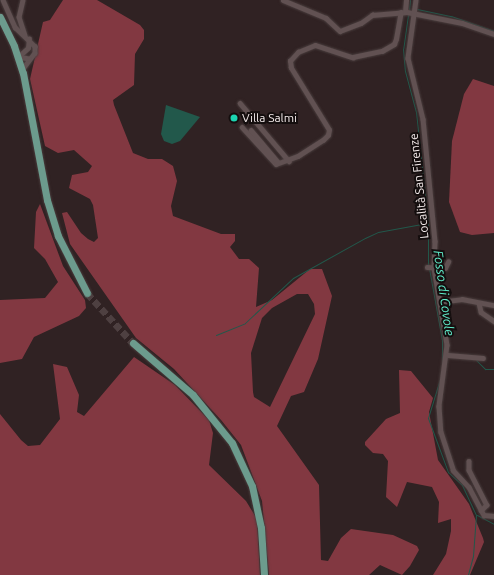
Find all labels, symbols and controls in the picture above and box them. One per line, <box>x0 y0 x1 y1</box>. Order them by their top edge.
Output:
place label: Villa Salmi <box>242 111 297 125</box>
marker: Villa Salmi <box>229 113 239 123</box>
street label: Località San Firenze <box>406 133 432 239</box>
water label: Fosso di Covole <box>430 249 458 337</box>

